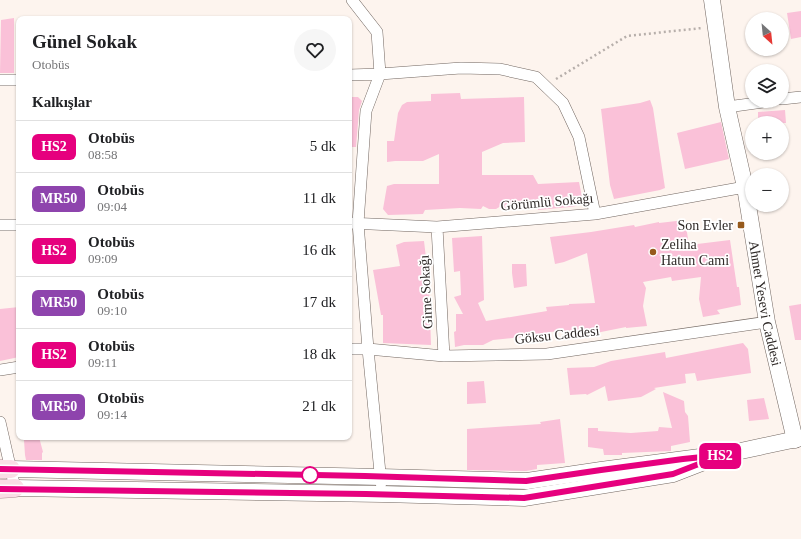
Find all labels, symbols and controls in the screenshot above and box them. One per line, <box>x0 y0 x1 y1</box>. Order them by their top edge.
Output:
north arrow <box>745 12 789 56</box>
map controls <box>745 12 789 212</box>
button: heart <box>294 29 336 71</box>
text: Günel Sokak <box>32 31 137 52</box>
text: Otobüs <box>32 57 70 72</box>
button: layers <box>745 64 789 108</box>
text: Kalkışlar <box>32 94 92 110</box>
button: + <box>745 116 789 160</box>
text: Otobüs <box>88 130 135 146</box>
text: 5 dk <box>310 138 336 154</box>
text: HS2 <box>41 139 67 154</box>
text: 08:58 <box>88 147 118 162</box>
button: − <box>745 168 789 212</box>
text: Otobüs <box>97 182 144 198</box>
text: 11 dk <box>303 190 336 206</box>
street label: Görümlü Sokağı <box>500 190 594 214</box>
text: MR50 <box>40 191 77 206</box>
text: 09:04 <box>97 199 127 214</box>
place label: Son Evler <box>677 218 733 233</box>
marker: Son Evler <box>736 220 746 230</box>
text: Otobüs <box>88 234 135 250</box>
place label: Zeliha Hatun Cami <box>661 237 729 268</box>
street label: Ahmet Yesevi Caddesi <box>746 239 785 367</box>
text: 16 dk <box>302 242 336 258</box>
text: HS2 <box>41 243 67 258</box>
marker: Zeliha Hatun Cami <box>648 247 658 257</box>
text: 09:09 <box>88 251 118 266</box>
street label: Girne Sokağı <box>417 254 435 329</box>
text: Otobüs <box>97 286 144 302</box>
text: 17 dk <box>302 294 336 310</box>
text: MR50 <box>40 295 77 310</box>
text: 09:10 <box>97 303 127 318</box>
street label: Göksu Caddesi <box>514 323 600 347</box>
text: Otobüs <box>88 338 135 354</box>
text: 18 dk <box>302 346 336 362</box>
text: HS2 <box>41 347 67 362</box>
text: 09:11 <box>88 355 117 370</box>
text: Otobüs <box>97 390 144 406</box>
text: 21 dk <box>302 398 336 414</box>
text: MR50 <box>40 399 77 414</box>
text: 09:14 <box>97 407 127 422</box>
line badge: HS2 <box>697 443 743 469</box>
text: HS2 <box>707 448 733 463</box>
unlabelled marker <box>301 466 319 484</box>

